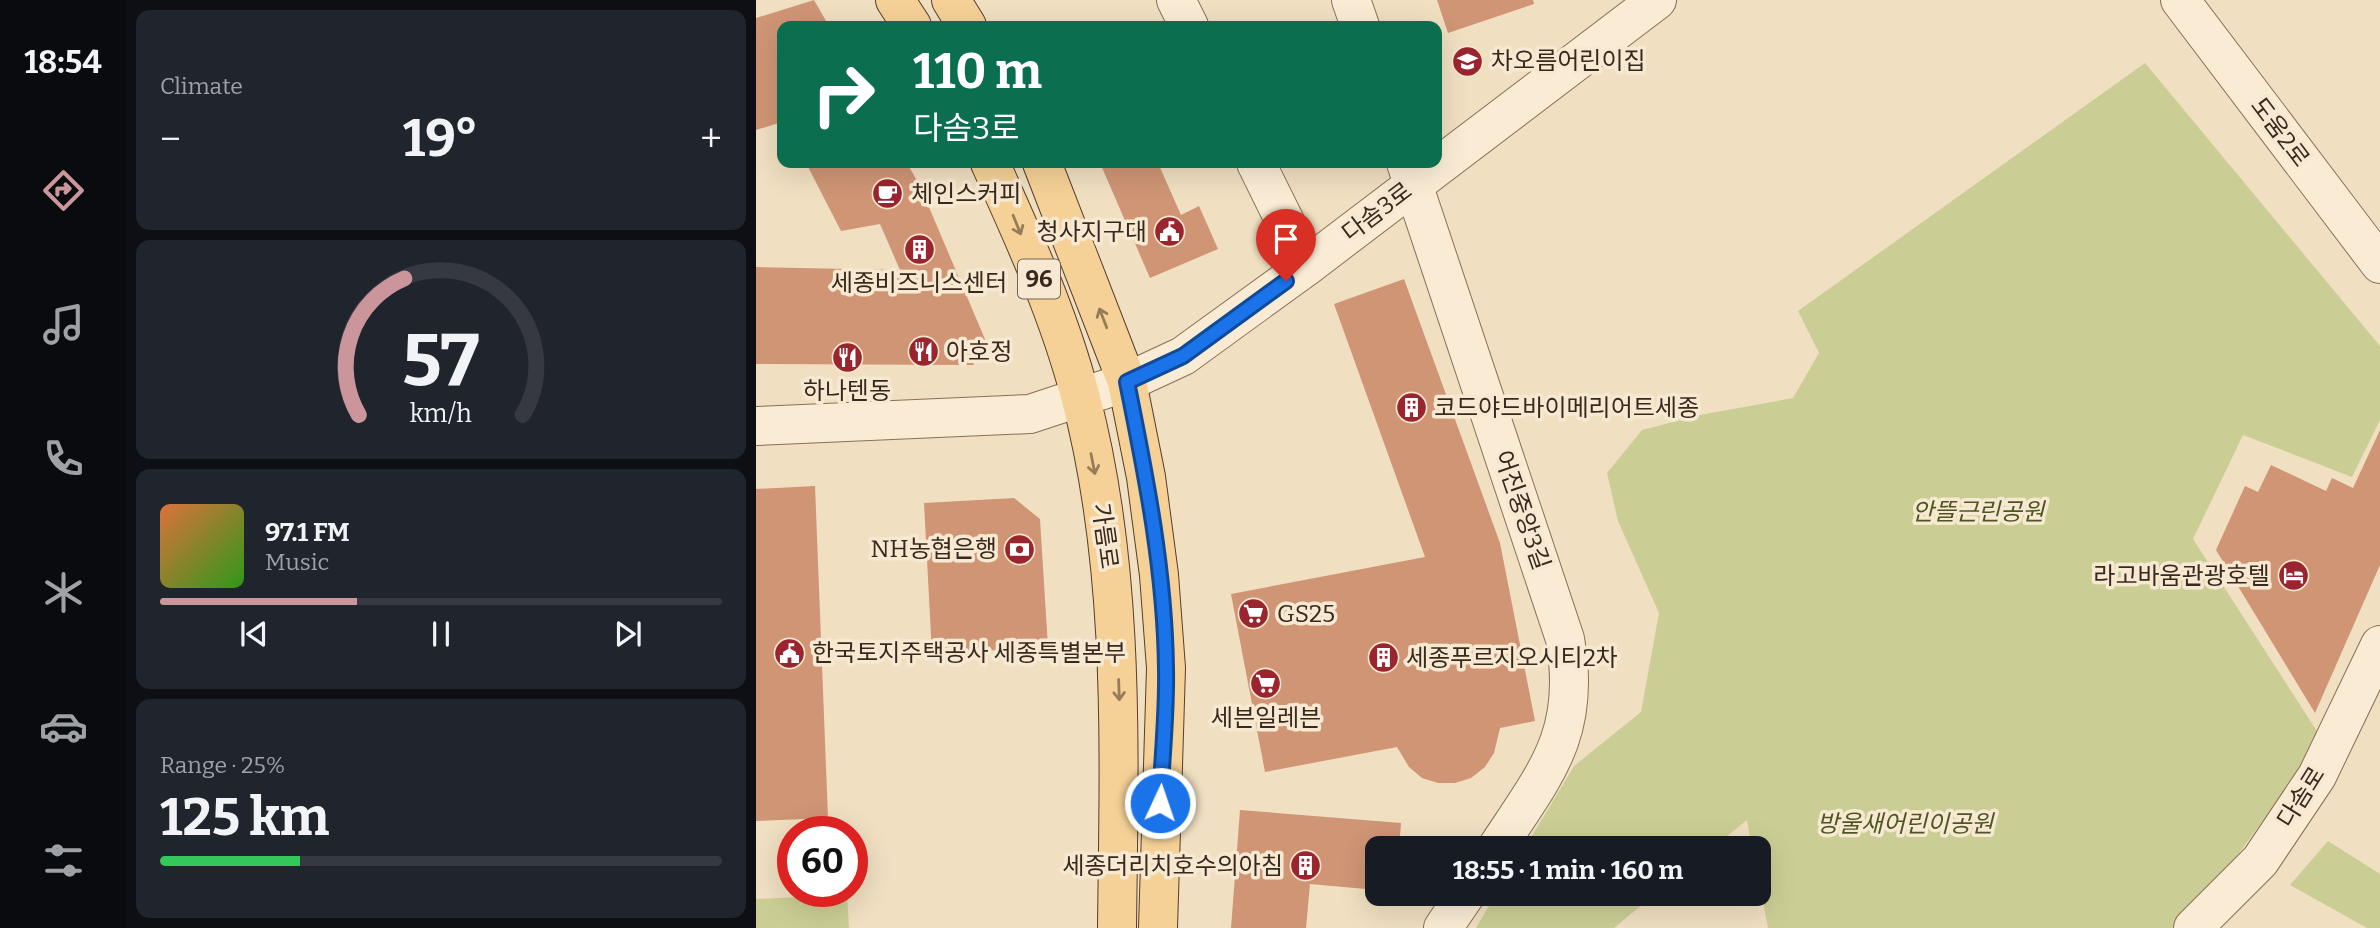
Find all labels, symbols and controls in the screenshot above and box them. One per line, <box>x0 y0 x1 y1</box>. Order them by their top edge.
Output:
text: 110 m <box>913 42 1042 101</box>
text: 18:54 <box>24 43 102 81</box>
school or university icon: 차오름어린이집 <box>1451 44 1485 78</box>
place label: 차오름어린이집 <box>1491 47 1646 75</box>
icon: right <box>798 49 889 140</box>
text: Climate <box>160 72 243 100</box>
street label: 도움2로 <box>2245 92 2315 172</box>
text: 19° <box>403 107 478 170</box>
text: 다솜3로 <box>913 109 1020 147</box>
text: − <box>160 116 181 162</box>
text: + <box>700 116 722 162</box>
icon: directions <box>39 166 88 215</box>
cafe icon: 체인스커피 <box>871 177 905 211</box>
street label: 다솜3로 <box>1337 177 1417 247</box>
place label: 체인스커피 <box>911 180 1021 208</box>
pin <box>1256 209 1316 281</box>
one-way arrow <box>1012 214 1025 236</box>
public building icon: 청사지구대 <box>1153 215 1187 249</box>
place label: 청사지구대 <box>1037 218 1147 246</box>
icon: arrive <box>1267 220 1305 258</box>
building icon: 세종비즈니스센터 <box>902 232 936 266</box>
road number: 96 <box>1018 260 1060 298</box>
place label: 세종비즈니스센터 <box>831 269 1007 297</box>
icon: music <box>39 300 88 349</box>
one-way arrow <box>1096 307 1108 329</box>
text: 57 <box>402 318 480 405</box>
restaurant icon: 아호정 <box>906 335 940 369</box>
place label: 아호정 <box>946 338 1012 366</box>
restaurant icon: 하나텐동 <box>830 340 864 374</box>
place label: 하나텐동 <box>803 377 891 405</box>
building icon: 코드야드바이메리어트세종 <box>1394 391 1428 425</box>
place label: 코드야드바이메리어트세종 <box>1434 394 1699 422</box>
text: km/h <box>410 399 472 429</box>
icon: phone <box>39 434 88 483</box>
street label: 어진중앙3길 <box>1489 447 1555 573</box>
one-way arrow <box>1087 452 1101 475</box>
park label: 안뜰근린공원 <box>1912 498 2046 526</box>
street label: 가름로 <box>1087 501 1123 571</box>
text: 97.1 FM <box>265 517 350 548</box>
bank icon: NH농협은행 <box>1003 532 1037 566</box>
place label: NH농협은행 <box>871 535 997 563</box>
text: Music <box>265 548 329 576</box>
hotel icon: 라고바움관광호텔 <box>2276 559 2310 593</box>
place label: 라고바움관광호텔 <box>2093 562 2270 590</box>
icon: climate <box>39 568 88 617</box>
supermarket icon: GS25 <box>1237 597 1271 631</box>
place label: GS25 <box>1277 600 1335 628</box>
icon: previous <box>235 615 273 653</box>
icon: pause <box>422 615 460 653</box>
icon: next <box>609 615 647 653</box>
public building icon: 한국토지주택공사 세종특별본부 <box>772 636 806 670</box>
place label: 한국토지주택공사 세종특별본부 <box>812 639 1126 667</box>
building icon: 세종푸르지오시티2차 <box>1366 641 1400 675</box>
place label: 세종푸르지오시티2차 <box>1406 644 1618 672</box>
supermarket icon: 세븐일레븐 <box>1249 667 1283 701</box>
one-way arrow <box>1112 678 1125 701</box>
icon: car <box>39 702 88 751</box>
place label: 세븐일레븐 <box>1211 704 1321 732</box>
text: Range · 25% <box>160 751 285 779</box>
street label: 다솜로 <box>2272 761 2330 833</box>
position arrow <box>1123 766 1197 840</box>
text: 125 km <box>160 786 329 849</box>
park label: 방울새어린이공원 <box>1817 810 1995 838</box>
speed limit sign: 60 <box>777 816 868 907</box>
icon: filters <box>39 836 88 885</box>
building icon: 세종더리치호수의아침 <box>1289 849 1323 883</box>
place label: 세종더리치호수의아침 <box>1062 852 1283 880</box>
text: 18:55 · 1 min · 160 m <box>1453 855 1683 886</box>

